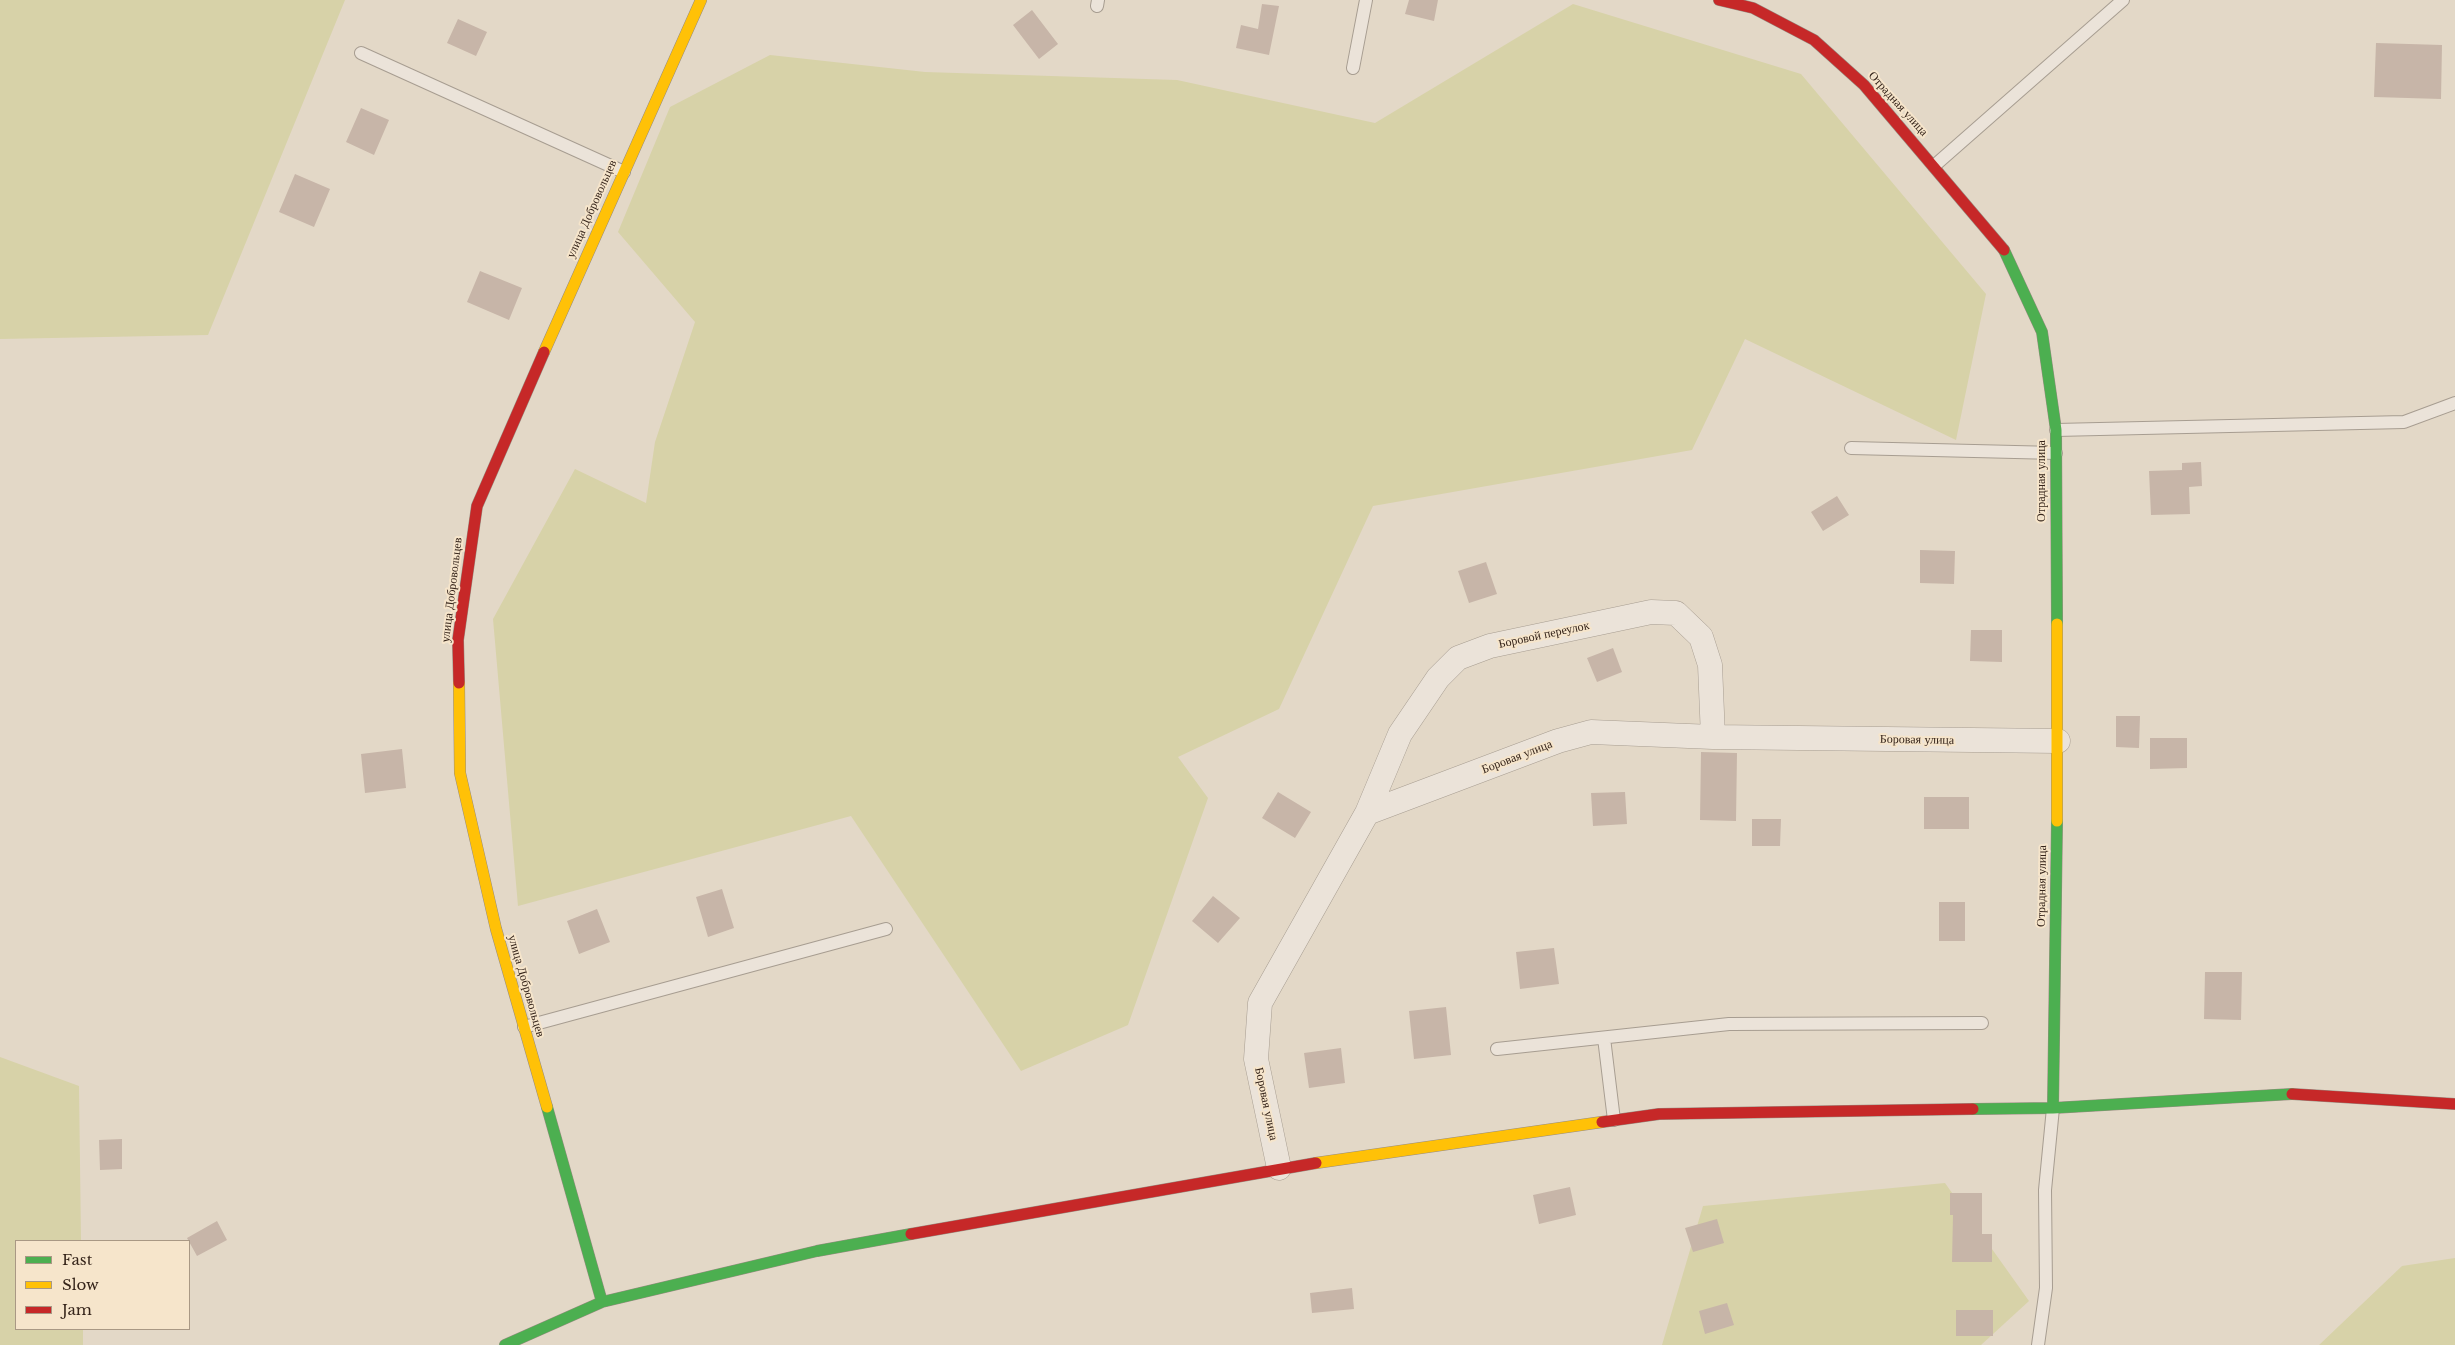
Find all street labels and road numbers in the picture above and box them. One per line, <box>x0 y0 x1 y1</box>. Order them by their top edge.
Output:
street label: Отрадная улица <box>1865 69 1931 139</box>
street label: улица Добровольцев <box>564 158 620 260</box>
street label: Отрадная улица <box>2035 440 2049 522</box>
street label: улица Добровольцев <box>438 537 466 643</box>
street label: Боровой переулок <box>1497 618 1591 652</box>
street label: Боровая улица <box>1880 732 1954 748</box>
street label: Боровая улица <box>1480 737 1554 777</box>
street label: Отрадная улица <box>2034 845 2050 927</box>
street label: улица Добровольцев <box>505 933 547 1039</box>
street label: Боровая улица <box>1251 1066 1281 1142</box>

